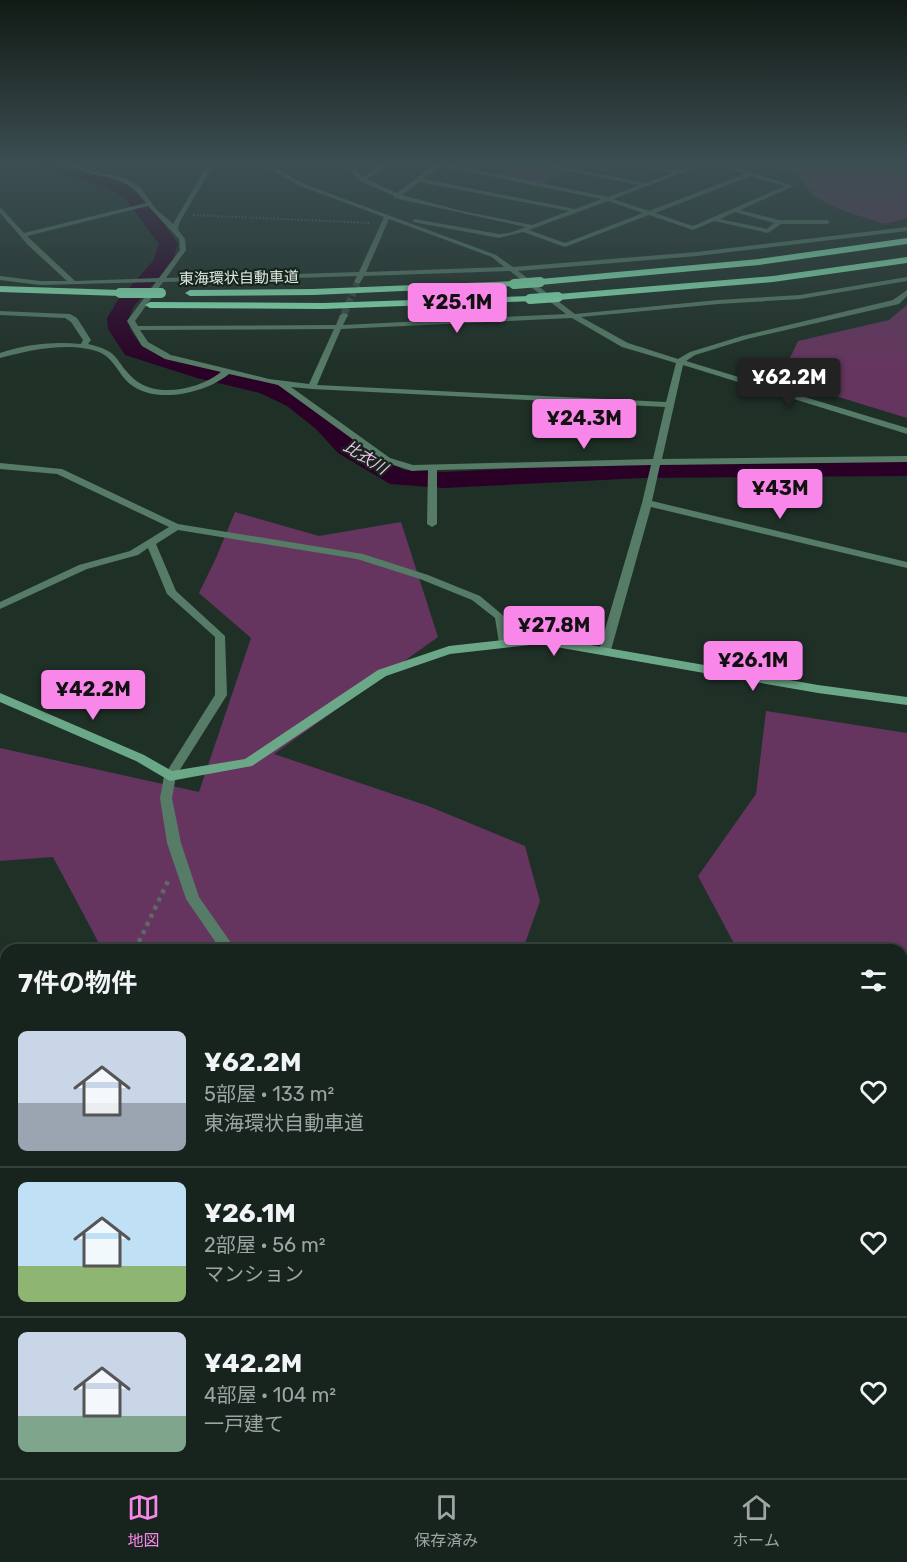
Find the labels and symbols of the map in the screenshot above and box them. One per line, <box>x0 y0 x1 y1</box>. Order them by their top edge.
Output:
street label: 東海環状自動車道 <box>179 268 299 288</box>
pin: ¥25.1M <box>408 283 506 334</box>
pin: ¥62.2M <box>740 358 838 409</box>
pin: ¥24.3M <box>535 399 633 450</box>
water label: 比衣川 <box>340 437 393 479</box>
pin: ¥43M <box>744 469 816 520</box>
pin: ¥27.8M <box>505 606 603 657</box>
pin: ¥26.1M <box>704 641 802 692</box>
pin: ¥42.2M <box>44 670 142 721</box>

